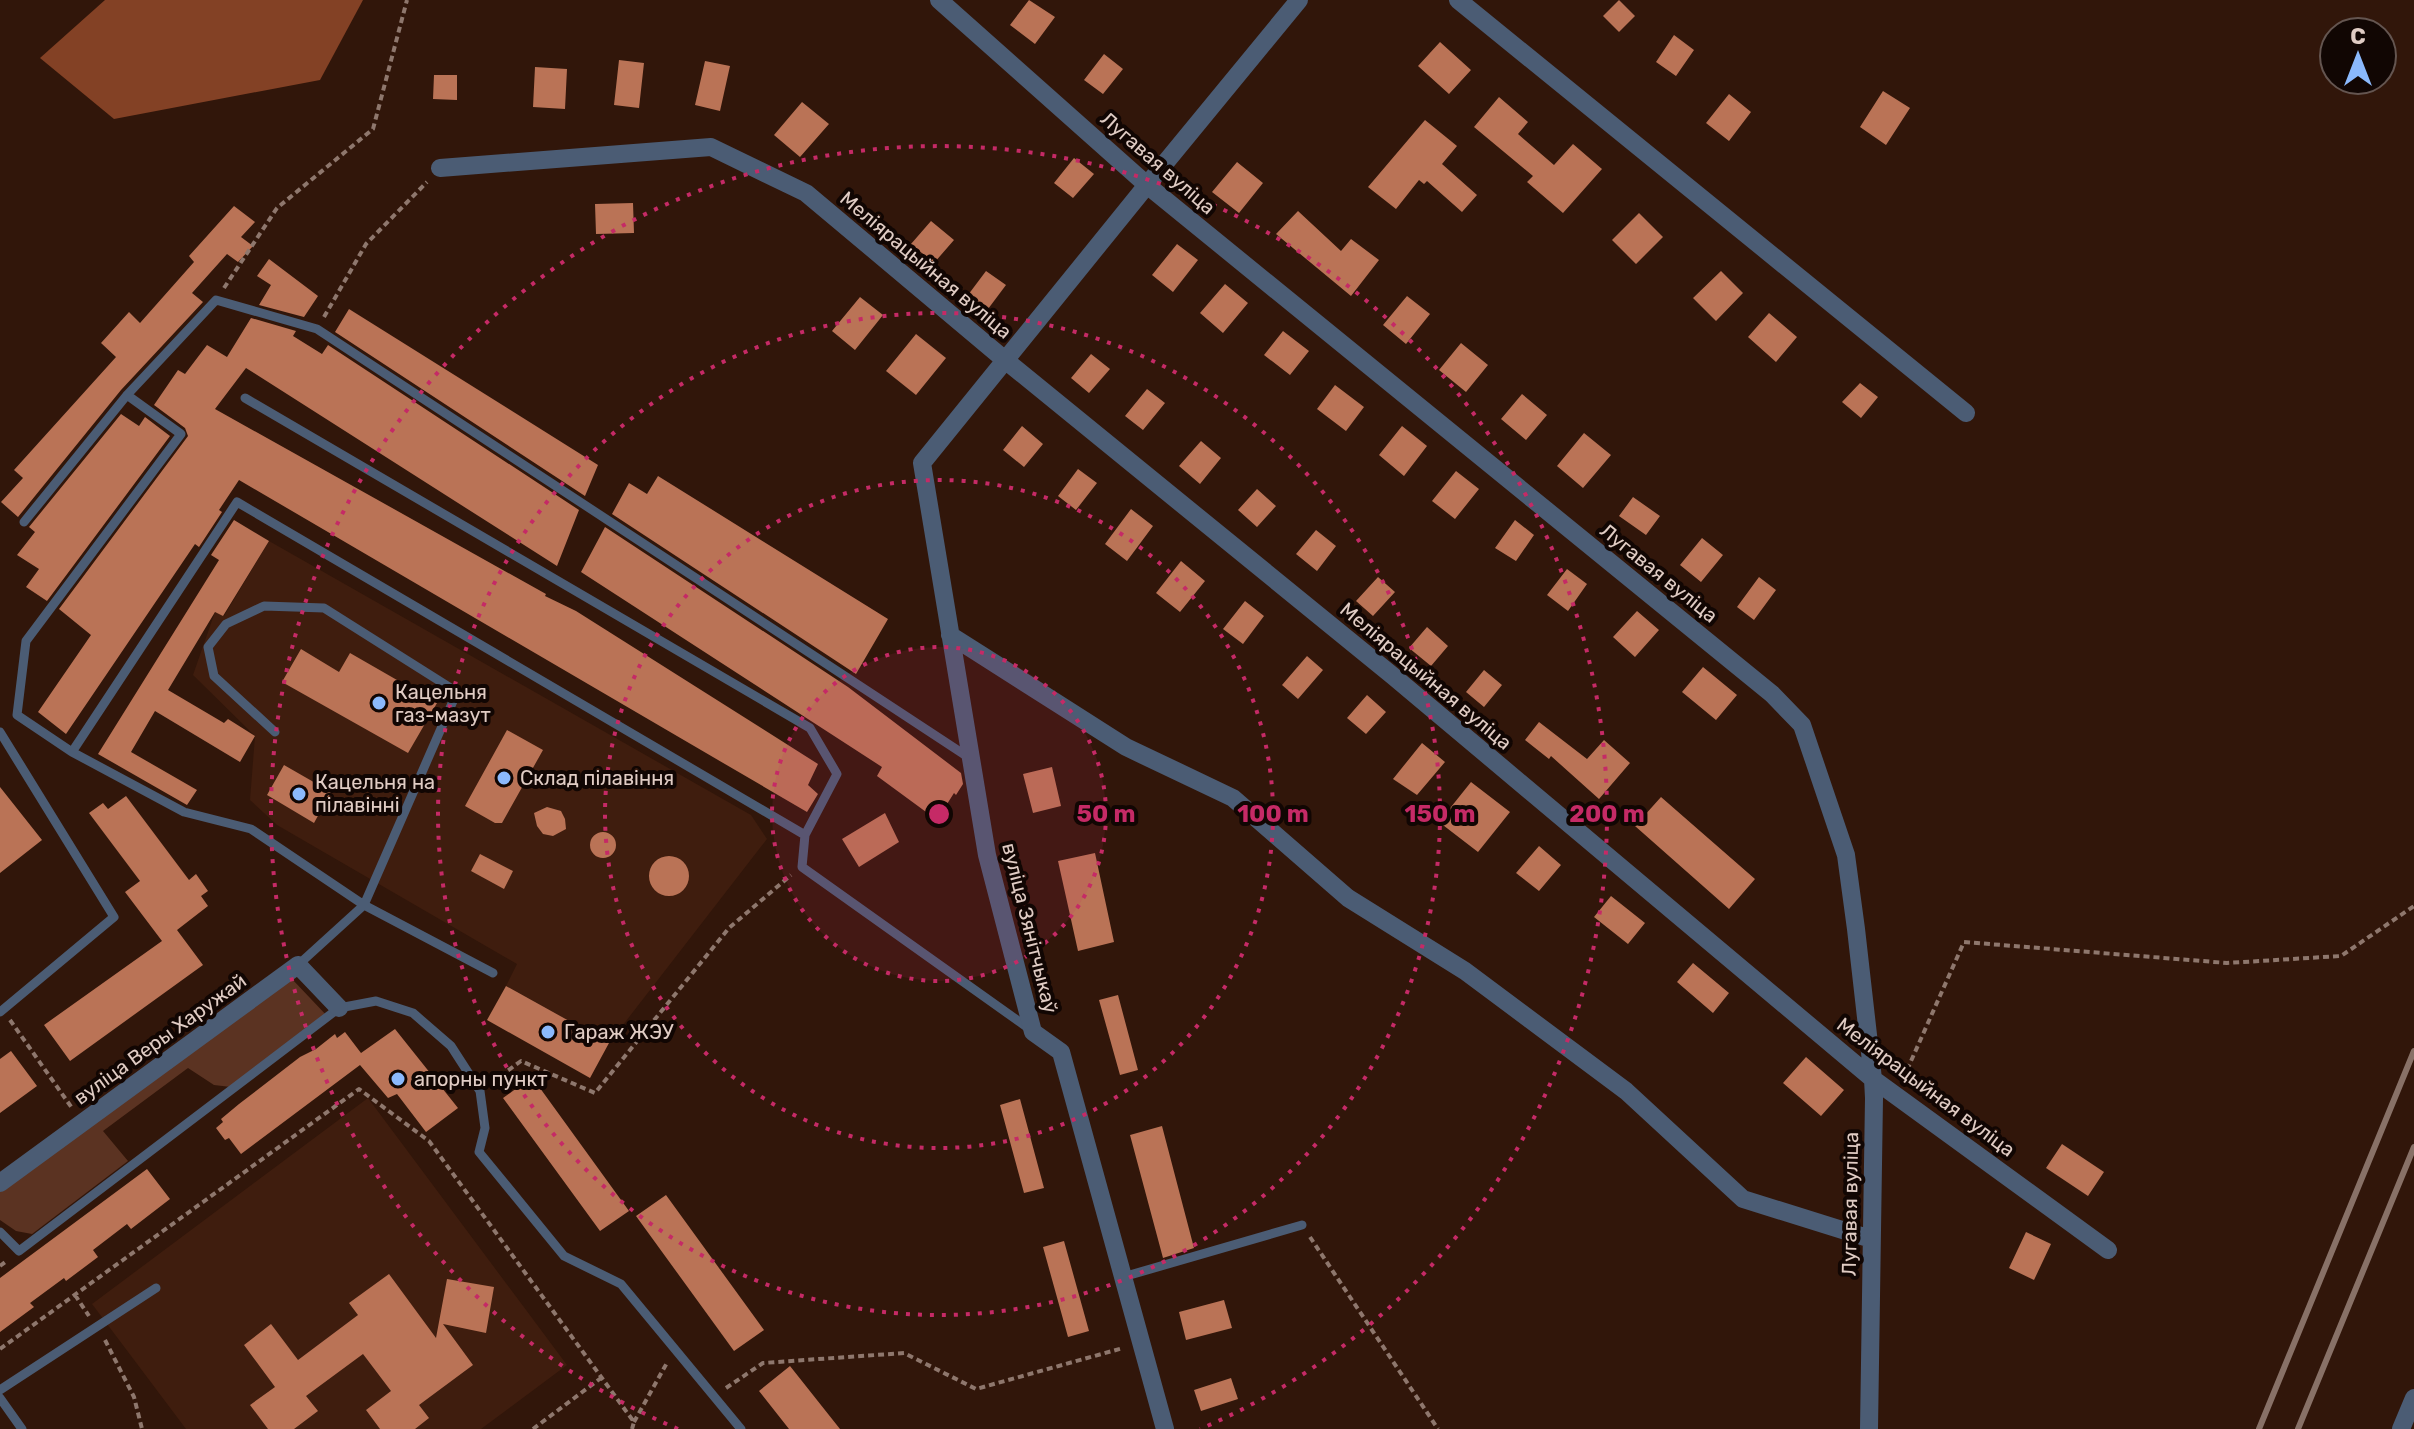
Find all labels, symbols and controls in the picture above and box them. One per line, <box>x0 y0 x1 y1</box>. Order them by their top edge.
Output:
north arrow <box>2318 16 2398 96</box>
text: С <box>2350 23 2366 50</box>
street label: Лугавая вуліца <box>1096 107 1220 219</box>
street label: Меліярацыйная вуліца <box>835 186 1017 344</box>
street label: Лугавая вуліца <box>1595 518 1723 628</box>
street label: Меліярацыйная вуліца <box>1335 597 1517 755</box>
place label: Кацельня газ-мазут <box>395 680 491 727</box>
marker: Кацельня газ-мазут <box>370 694 388 712</box>
place label: Склад пілавіння <box>520 766 674 790</box>
marker: Склад пілавіння <box>495 769 513 787</box>
place label: Кацельня на пілавінні <box>315 770 435 817</box>
marker: Кацельня на пілавінні <box>290 785 308 803</box>
centre of rings <box>925 800 953 828</box>
text: 50 m <box>1077 800 1135 828</box>
text: 100 m <box>1237 800 1309 828</box>
text: 150 m <box>1405 800 1475 828</box>
text: 200 m <box>1569 800 1645 828</box>
street label: вуліца Зянітчыкаў <box>997 840 1063 1016</box>
street label: вуліца Веры Харужай <box>69 968 251 1110</box>
street label: Меліярацыйная вуліца <box>1832 1012 2020 1162</box>
place label: Гараж ЖЭУ <box>564 1020 674 1044</box>
marker: Гараж ЖЭУ <box>539 1023 557 1041</box>
place label: апорны пункт <box>414 1067 547 1091</box>
marker: апорны пункт <box>389 1070 407 1088</box>
street label: Лугавая вуліца <box>1837 1132 1863 1276</box>

